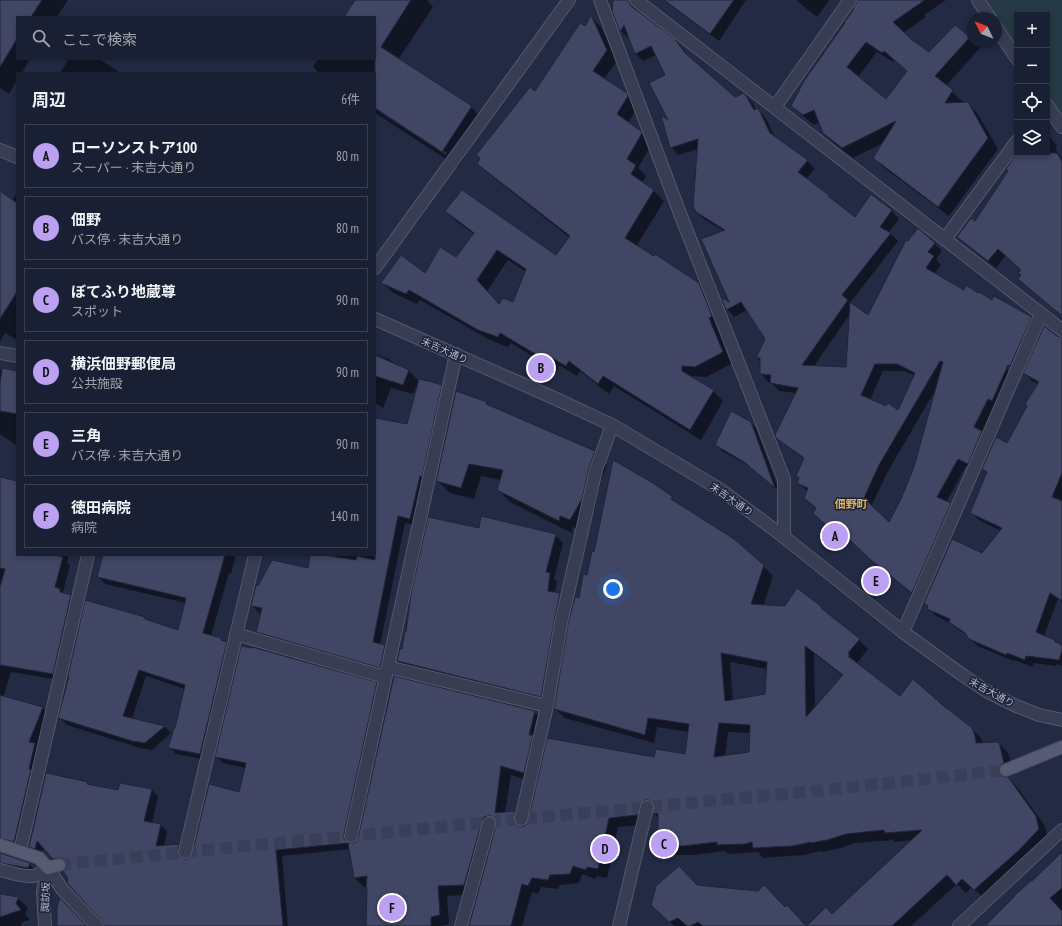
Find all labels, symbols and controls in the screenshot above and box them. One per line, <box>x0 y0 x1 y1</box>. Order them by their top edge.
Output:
north arrow <box>966 12 1002 48</box>
map controls <box>1014 12 1050 156</box>
button: + <box>1014 12 1050 48</box>
search box <box>16 16 376 60</box>
icon: search <box>30 27 52 49</box>
text: ここで検索 <box>62 30 137 49</box>
button: − <box>1014 48 1050 84</box>
button: locate <box>1014 84 1050 120</box>
text: 周辺 <box>32 89 66 111</box>
text: 6件 <box>341 91 360 108</box>
button: layers <box>1014 120 1050 156</box>
text: ローソンストア100 <box>71 138 197 157</box>
text: A <box>43 148 49 165</box>
text: 80 m <box>336 148 359 165</box>
text: スーパー · 末吉大通り <box>71 159 196 176</box>
text: 佃野 <box>71 210 101 229</box>
text: B <box>43 220 49 237</box>
text: 80 m <box>336 220 359 237</box>
text: バス停 · 末吉大通り <box>71 231 183 248</box>
text: ぼてふり地蔵尊 <box>71 282 176 301</box>
text: C <box>43 292 49 309</box>
text: 90 m <box>336 292 359 309</box>
text: スポット <box>71 303 123 320</box>
street label: 末吉大通り <box>419 334 470 367</box>
pin: B <box>528 353 554 383</box>
text: 横浜佃野郵便局 <box>71 354 176 373</box>
text: D <box>43 364 49 381</box>
text: 90 m <box>336 364 359 381</box>
text: 公共施設 <box>71 375 123 392</box>
text: 三角 <box>71 426 101 445</box>
text: E <box>43 436 49 453</box>
text: 90 m <box>336 436 359 453</box>
text: バス停 · 末吉大通り <box>71 447 183 464</box>
street label: 末吉大通り <box>708 480 756 519</box>
district label: 佃野町 <box>835 497 868 511</box>
text: 徳田病院 <box>71 498 131 517</box>
text: F <box>43 508 49 525</box>
text: 140 m <box>330 508 359 525</box>
text: 病院 <box>71 519 97 536</box>
pin: A <box>822 521 848 551</box>
pin: E <box>863 566 889 596</box>
your location <box>603 579 623 599</box>
street label: 末吉大通り <box>967 675 1017 710</box>
pin: C <box>651 829 677 859</box>
pin: D <box>592 834 618 864</box>
street label: 諏訪坂 <box>38 882 53 912</box>
pin: F <box>379 893 405 923</box>

